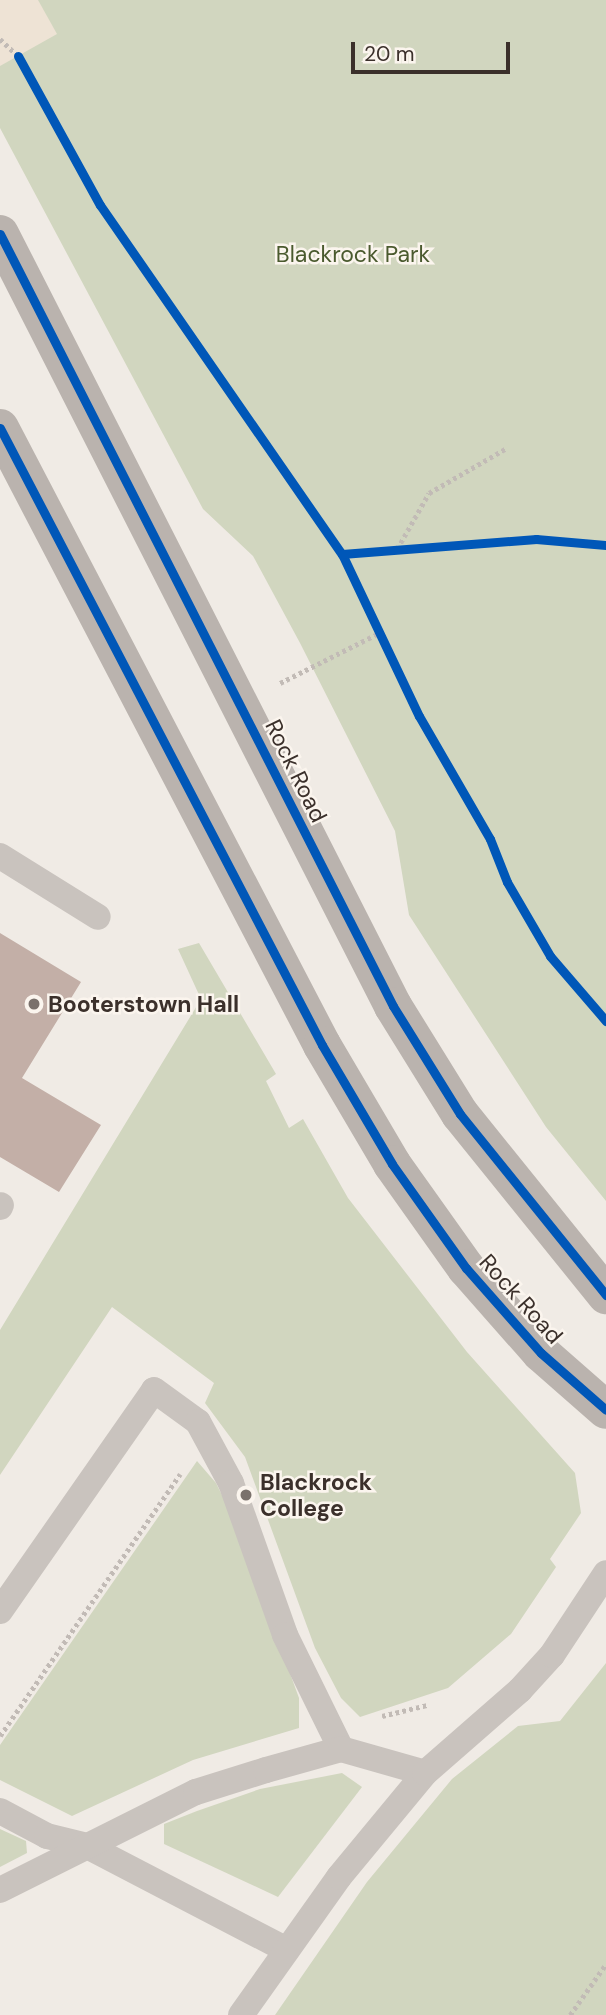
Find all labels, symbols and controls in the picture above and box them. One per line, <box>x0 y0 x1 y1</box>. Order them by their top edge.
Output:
scale bar <box>354 28 513 72</box>
text: 20 m <box>364 40 415 68</box>
park label: Blackrock Park <box>276 240 430 268</box>
street label: Rock Road <box>259 715 333 827</box>
place label: Booterstown Hall <box>48 990 239 1018</box>
marker: Booterstown Hall <box>26 996 42 1012</box>
street label: Rock Road <box>474 1249 568 1349</box>
place label: Blackrock College <box>260 1468 372 1522</box>
marker: Blackrock College <box>238 1487 254 1503</box>

